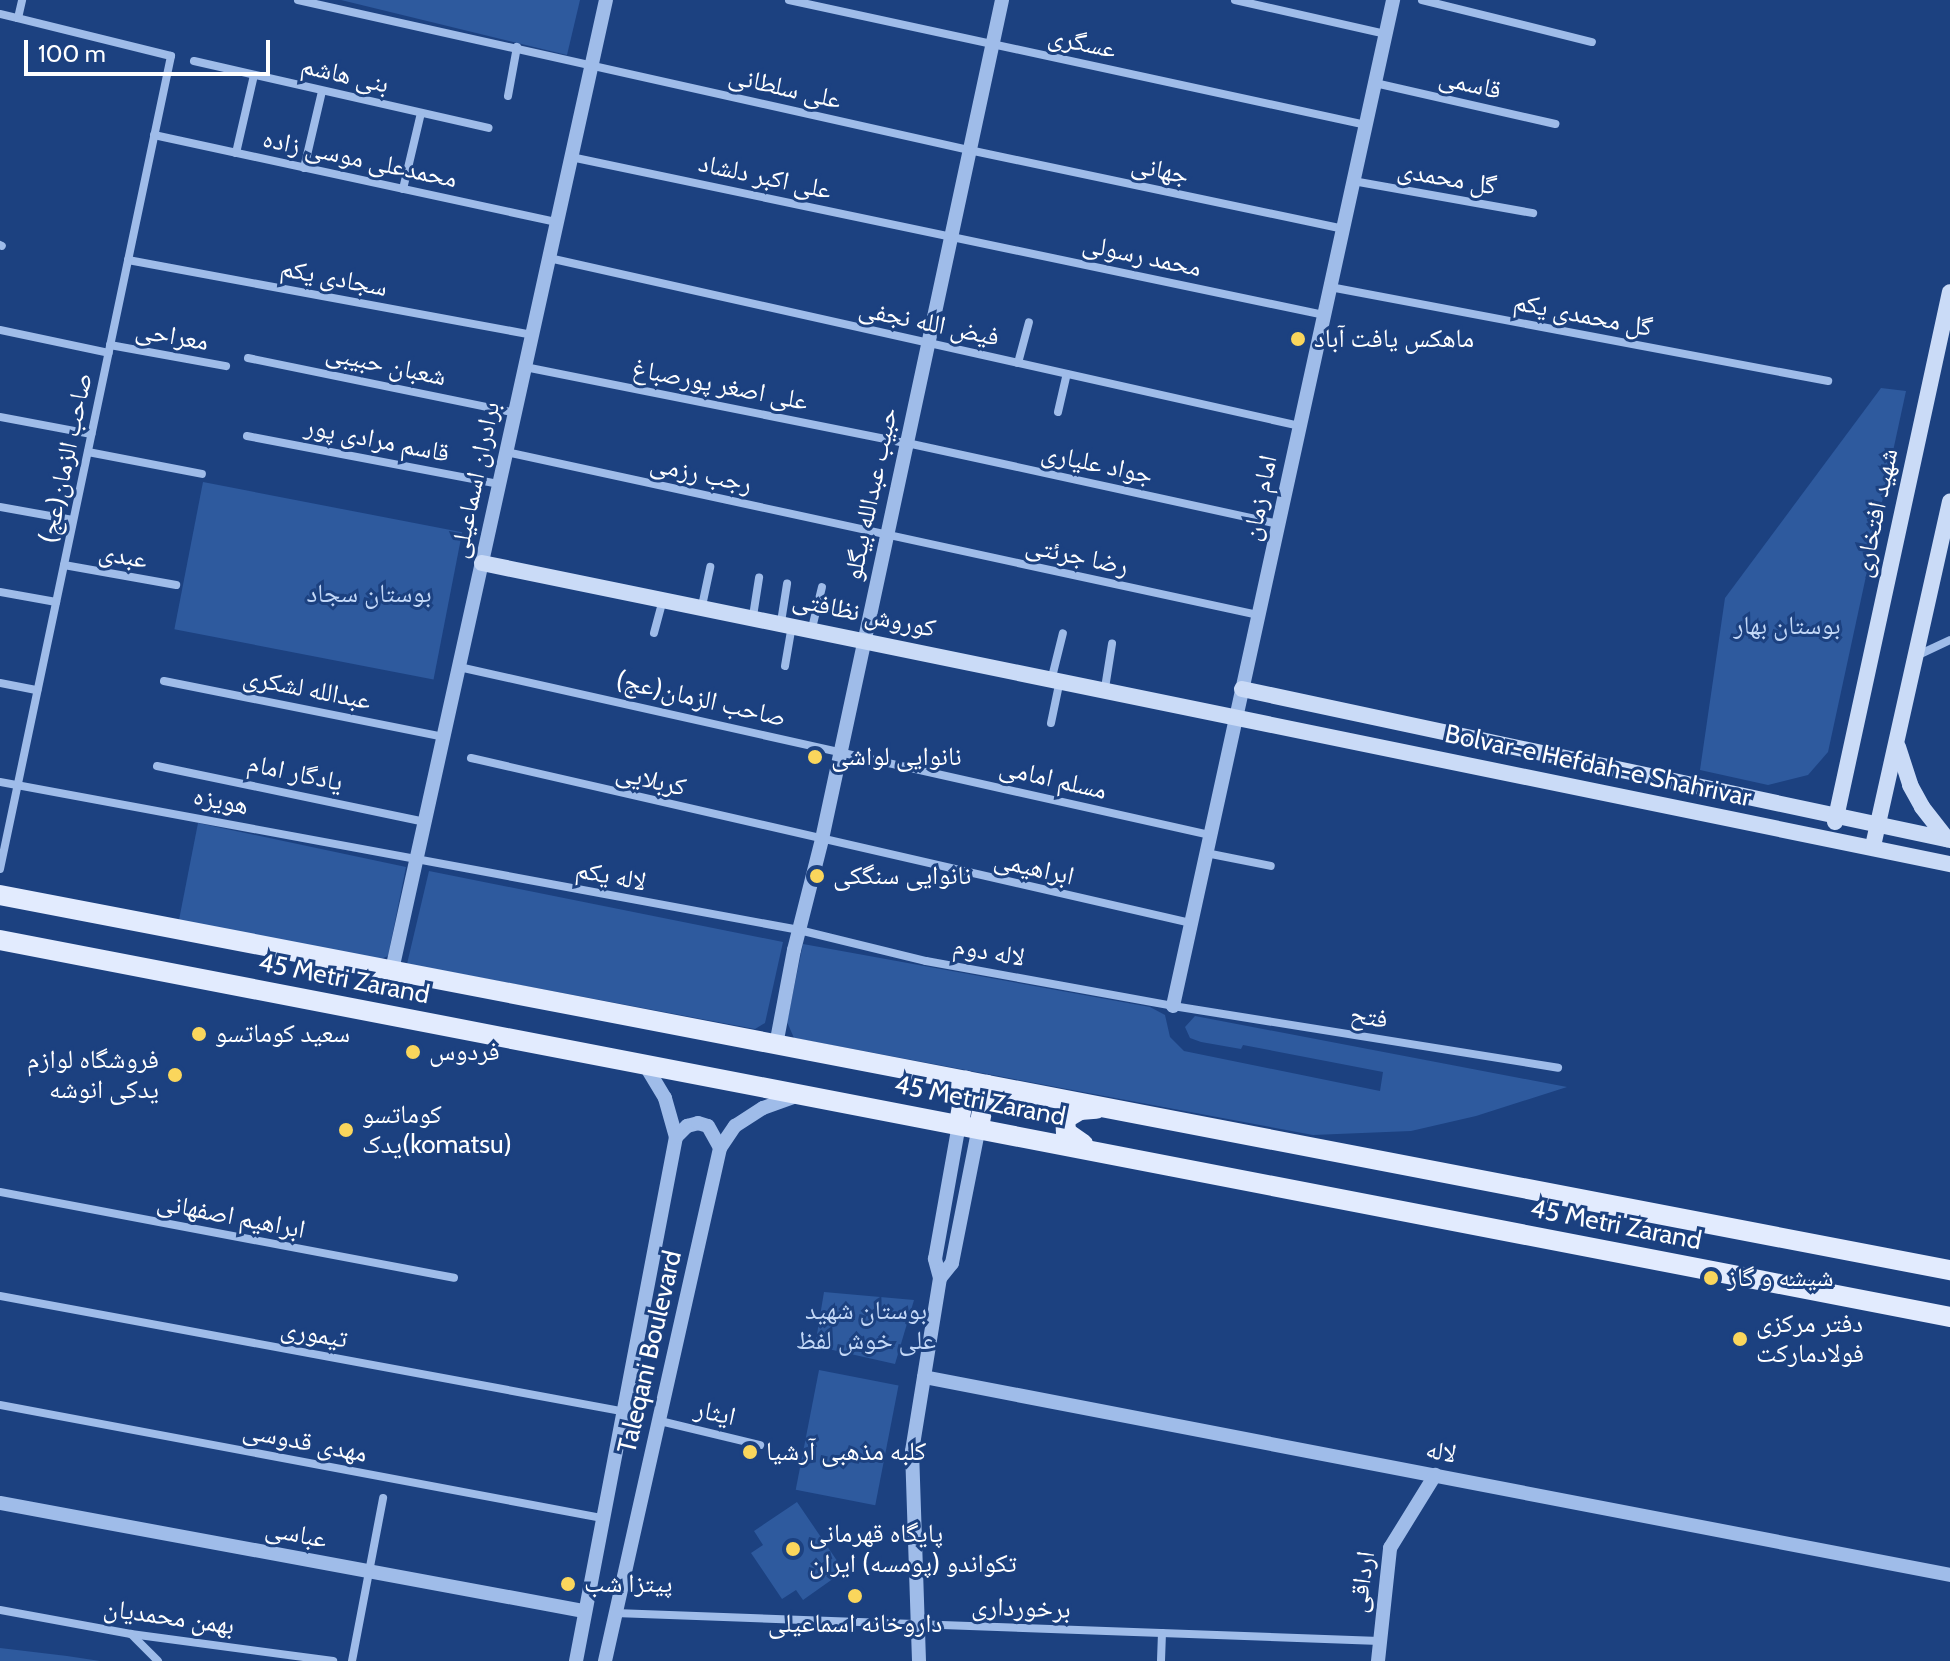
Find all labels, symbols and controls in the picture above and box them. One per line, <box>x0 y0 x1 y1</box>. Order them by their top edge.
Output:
street label: عسگری <box>1045 21 1119 65</box>
scale bar <box>28 24 274 74</box>
text: 100 m <box>38 39 106 68</box>
street label: بنی هاشم <box>298 50 392 100</box>
street label: علی سلطانی <box>726 60 844 116</box>
street label: قاسمی <box>1436 62 1504 106</box>
street label: محمدعلی موسی زاده <box>260 123 460 195</box>
street label: علی اکبر دلشاد <box>696 148 834 206</box>
street label: جهانی <box>1128 149 1192 191</box>
street label: گل محمدی <box>1395 154 1499 202</box>
street label: محمد رسولی <box>1080 228 1204 284</box>
street label: سجادی یکم <box>278 252 390 304</box>
street label: گل محمدی یکم <box>1511 286 1655 344</box>
street label: فیض الله نجفی <box>856 293 1002 353</box>
street label: معراحی <box>133 314 211 358</box>
place label: ماهکس یافت آباد <box>1314 323 1474 355</box>
marker: ماهکس یافت آباد <box>1289 330 1307 348</box>
street label: شعبان حبیبی <box>323 337 449 393</box>
street label: علی اصغر پورصباغ <box>629 353 811 417</box>
street label: صاحب الزمان(عج) <box>33 370 99 546</box>
street label: برادران اسماعیلی <box>443 399 507 561</box>
street label: حبیب عبدالله بیگلو <box>837 405 905 583</box>
street label: قاسم مرادی پور <box>302 411 452 469</box>
street label: جواد علیاری <box>1038 437 1156 491</box>
street label: شهید افتخاری <box>1847 446 1905 580</box>
street label: رجب رزمی <box>647 448 755 500</box>
street label: امام زمان <box>1236 452 1284 544</box>
street label: رضا جرئتی <box>1023 530 1131 582</box>
street label: عبدی <box>96 536 150 576</box>
park label: بوستان سجاد <box>306 578 432 610</box>
street label: کوروش نظافتی <box>790 584 938 644</box>
park label: بوستان بهار <box>1733 610 1841 642</box>
street label: عبدالله لشکری <box>240 661 374 717</box>
street label: صاحب الزمان(عج) <box>613 664 789 734</box>
street label: Bolvar-e Hefdah-e Shahrivar <box>1442 718 1754 814</box>
place label: نانوایی لواشی <box>831 741 962 773</box>
street label: یادگار امام <box>244 748 346 798</box>
marker: نانوایی لواشی <box>806 748 824 766</box>
street label: مسلم امامی <box>996 751 1110 807</box>
street label: کربلایی <box>613 757 689 803</box>
street label: هویزه <box>191 780 251 822</box>
street label: ابراهیمی <box>991 844 1077 892</box>
street label: لاله یکم <box>573 854 649 898</box>
place label: نانوایی سنگکی <box>833 860 971 892</box>
marker: نانوایی سنگکی <box>808 867 826 885</box>
street label: لاله دوم <box>951 930 1027 974</box>
street label: 45 Metri Zarand <box>256 947 432 1011</box>
street label: فتح <box>1348 999 1390 1035</box>
place label: سعید کوماتسو <box>215 1018 350 1050</box>
marker: سعید کوماتسو <box>190 1025 208 1043</box>
place label: فردوس <box>429 1036 500 1068</box>
marker: فردوس <box>404 1043 422 1061</box>
place label: فروشگاه لوازم یدکی انوشه <box>27 1044 159 1106</box>
marker: فروشگاه لوازم یدکی انوشه <box>166 1066 184 1084</box>
street label: 45 Metri Zarand <box>892 1069 1068 1133</box>
place label: کوماتسو یدک(komatsu) <box>362 1099 511 1160</box>
marker: کوماتسو یدک(komatsu) <box>337 1121 355 1139</box>
street label: ابراهیم اصفهانی <box>154 1186 308 1246</box>
street label: 45 Metri Zarand <box>1528 1193 1704 1257</box>
street label: Taleqani Boulevard <box>612 1248 688 1456</box>
place label: شیشه و گاز <box>1727 1262 1834 1294</box>
marker: شیشه و گاز <box>1702 1269 1720 1287</box>
park label: بوستان شهید علی خوش لفظ <box>796 1295 936 1356</box>
place label: دفتر مرکزی فولادمارکت <box>1756 1308 1864 1370</box>
street label: تیموری <box>278 1313 350 1355</box>
marker: دفتر مرکزی فولادمارکت <box>1731 1330 1749 1348</box>
street label: ایثار <box>691 1393 739 1433</box>
street label: مهدی قدوسی <box>240 1415 370 1469</box>
street label: لاله <box>1423 1434 1459 1470</box>
place label: کلبه مذهبی آرشیا <box>766 1436 926 1468</box>
marker: کلبه مذهبی آرشیا <box>741 1443 759 1461</box>
street label: عباسی <box>262 1513 330 1555</box>
place label: پایگاه قهرمانی تکواندو (پومسه) ایران <box>809 1518 1017 1580</box>
marker: پایگاه قهرمانی تکواندو (پومسه) ایران <box>784 1540 802 1558</box>
street label: ارداقی <box>1342 1549 1382 1615</box>
place label: پیتزا شب <box>584 1568 673 1600</box>
marker: پیتزا شب <box>559 1575 577 1593</box>
marker: داروخانه اسماعیلی <box>846 1587 864 1605</box>
street label: برخورداری <box>971 1591 1071 1625</box>
street label: بهمن محمدیان <box>102 1592 236 1642</box>
place label: داروخانه اسماعیلی <box>768 1608 942 1640</box>

